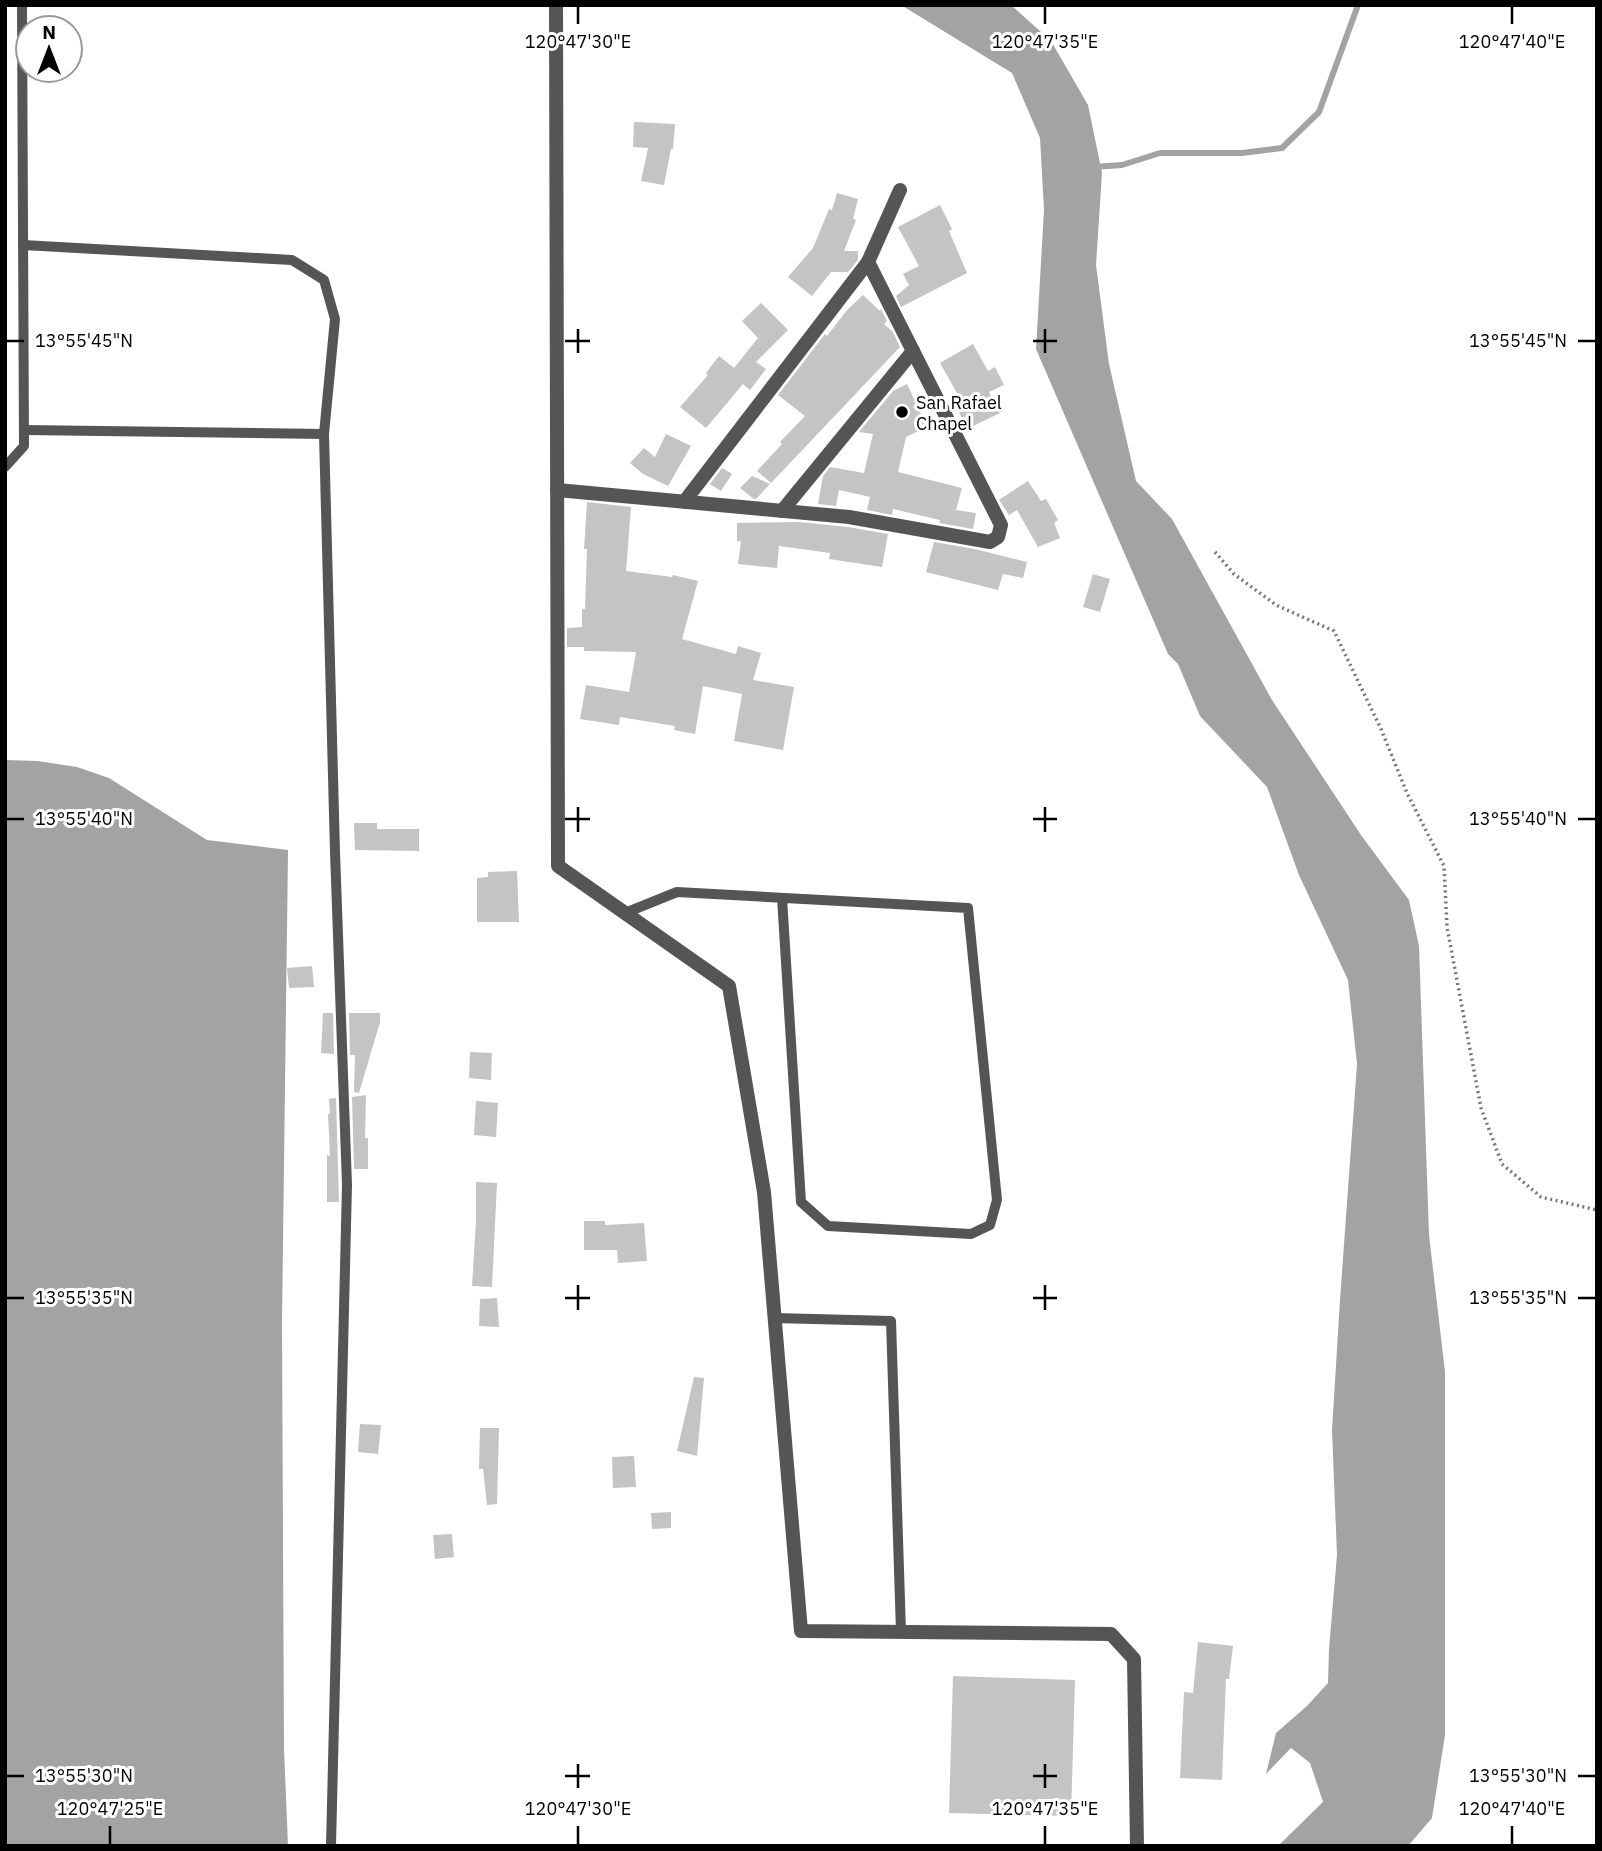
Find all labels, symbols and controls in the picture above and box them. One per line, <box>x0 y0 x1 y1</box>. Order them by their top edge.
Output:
north arrow <box>14 14 84 84</box>
text: N <box>42 20 56 44</box>
text: 120°47'30"E <box>525 30 631 53</box>
text: 120°47'35"E <box>992 30 1098 53</box>
text: 120°47'40"E <box>1459 30 1565 53</box>
text: 13°55'45"N <box>35 329 133 352</box>
text: 13°55'45"N <box>1469 329 1567 352</box>
place label: San Rafael Chapel <box>916 391 1002 435</box>
marker: San Rafael Chapel <box>894 404 910 420</box>
text: 13°55'40"N <box>35 807 133 830</box>
text: 13°55'40"N <box>1469 807 1567 830</box>
text: 13°55'35"N <box>35 1286 133 1309</box>
text: 13°55'35"N <box>1469 1286 1567 1309</box>
text: 13°55'30"N <box>35 1764 133 1787</box>
text: 13°55'30"N <box>1469 1764 1567 1787</box>
text: 120°47'25"E <box>57 1797 163 1820</box>
text: 120°47'30"E <box>525 1797 631 1820</box>
text: 120°47'35"E <box>992 1797 1098 1820</box>
text: 120°47'40"E <box>1459 1797 1565 1820</box>

